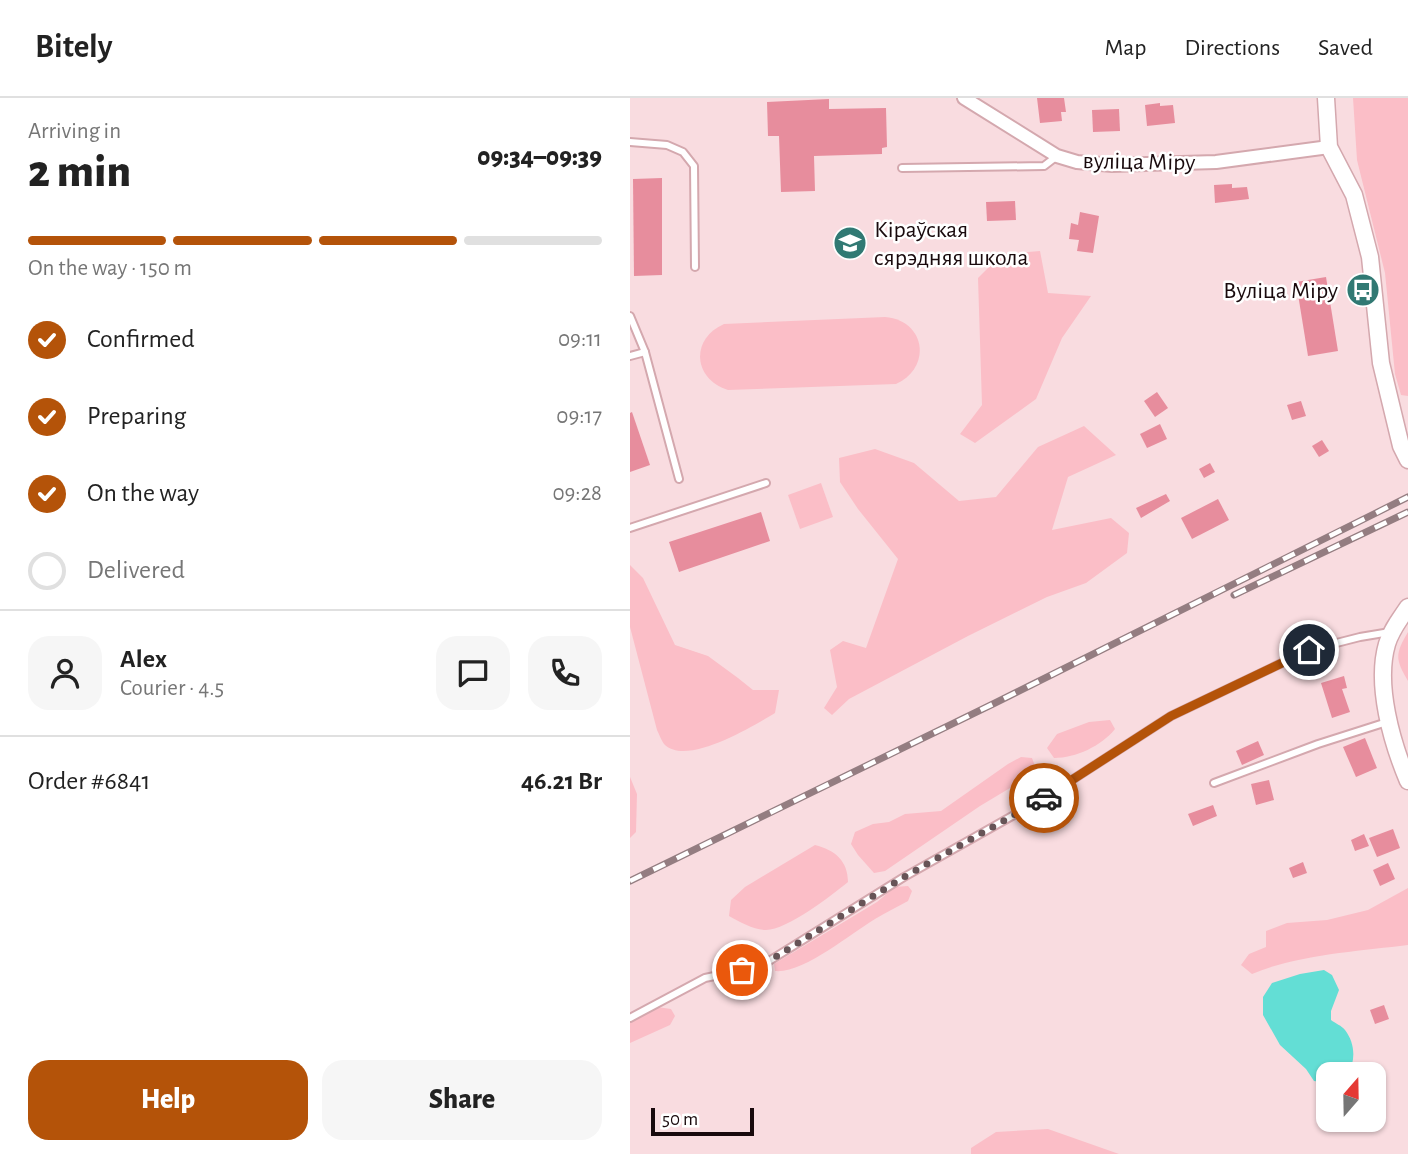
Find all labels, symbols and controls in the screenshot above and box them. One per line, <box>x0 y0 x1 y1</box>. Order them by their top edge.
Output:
text: Bitely <box>35 31 113 64</box>
text: Map <box>1104 36 1146 60</box>
text: Directions <box>1184 36 1280 60</box>
text: Saved <box>1318 36 1373 60</box>
text: Arriving in <box>28 120 121 143</box>
text: 09:34–09:39 <box>477 144 602 170</box>
text: 2 min <box>28 149 131 195</box>
street label: вуліца Міру <box>1082 149 1196 175</box>
place label: Кіраўская сярэдняя школа <box>874 218 1028 270</box>
school or university icon: Кіраўская сярэдняя школа <box>831 224 869 262</box>
text: On the way · 150 m <box>28 257 192 280</box>
bus stop icon: Вуліца Міру <box>1344 271 1382 309</box>
place label: Вуліца Міру <box>1223 279 1339 303</box>
icon: check <box>28 321 66 359</box>
text: Confirmed <box>87 326 195 352</box>
text: 09:11 <box>558 328 602 351</box>
icon: check <box>28 398 66 436</box>
text: Preparing <box>87 403 186 429</box>
text: 09:17 <box>556 405 602 428</box>
icon: check <box>28 475 66 513</box>
text: On the way <box>87 480 199 506</box>
text: 09:28 <box>552 482 602 505</box>
text: Delivered <box>87 557 185 583</box>
pin <box>1279 620 1339 680</box>
icon: home <box>1290 631 1328 669</box>
button: person <box>28 636 102 710</box>
button: chat <box>436 636 510 710</box>
button: phone <box>528 636 602 710</box>
text: Alex <box>120 646 167 672</box>
text: Courier · 4.5 <box>120 677 224 700</box>
courier <box>1009 763 1079 833</box>
text: Order #6841 <box>28 768 150 794</box>
text: 46.21 Br <box>521 768 602 794</box>
icon: car <box>1025 779 1063 817</box>
pin <box>712 940 772 1000</box>
icon: bag <box>723 951 761 989</box>
button: Help <box>28 1060 308 1140</box>
button: Share <box>322 1060 602 1140</box>
north arrow <box>1316 1062 1386 1132</box>
map controls <box>1316 1062 1386 1132</box>
scale bar <box>651 1105 754 1137</box>
text: 50 m <box>662 1110 698 1129</box>

